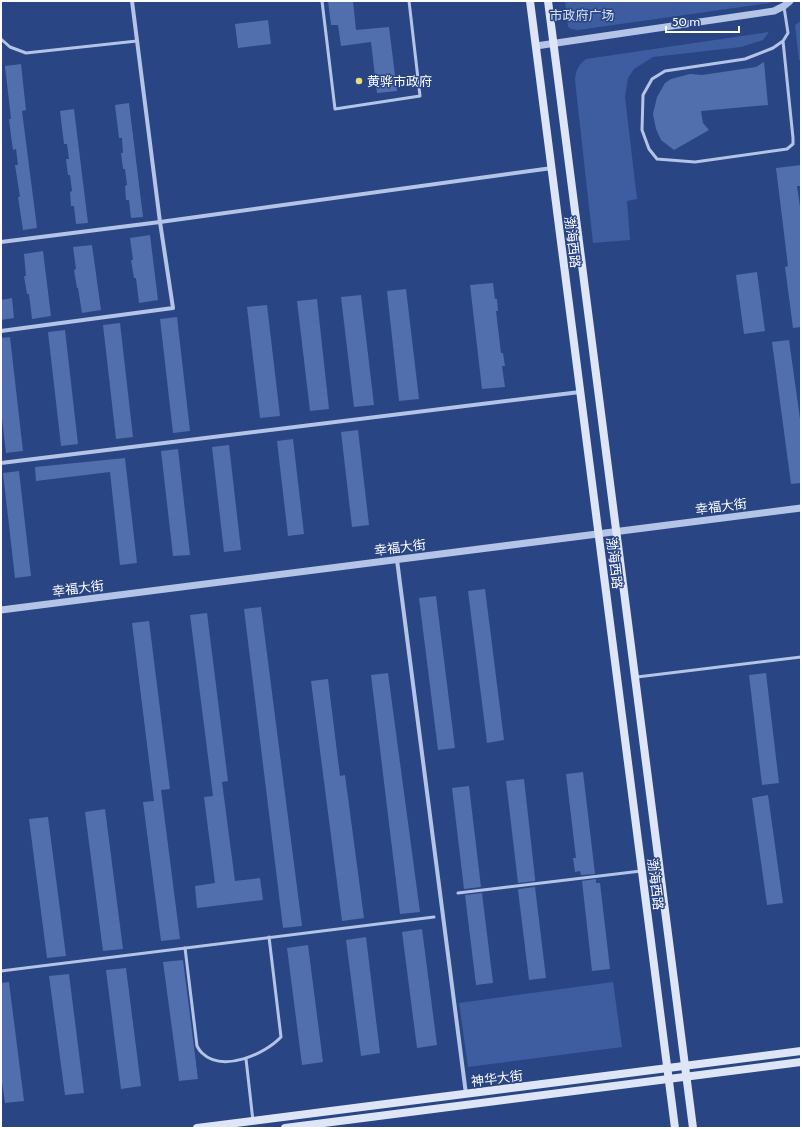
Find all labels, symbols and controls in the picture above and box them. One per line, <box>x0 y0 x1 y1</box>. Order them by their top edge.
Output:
park label: 市政府广场 <box>549 7 615 23</box>
scale bar <box>666 8 739 34</box>
text: 50 m <box>672 14 700 29</box>
place label: 黄骅市政府 <box>367 73 432 89</box>
marker: 黄骅市政府 <box>354 76 364 86</box>
street label: 渤海西路 <box>562 215 584 269</box>
street label: 幸福大街 <box>694 495 748 517</box>
street label: 幸福大街 <box>373 536 427 558</box>
street label: 渤海西路 <box>604 536 626 590</box>
street label: 幸福大街 <box>51 577 105 599</box>
street label: 渤海西路 <box>645 857 667 911</box>
street label: 神华大街 <box>470 1067 524 1089</box>

